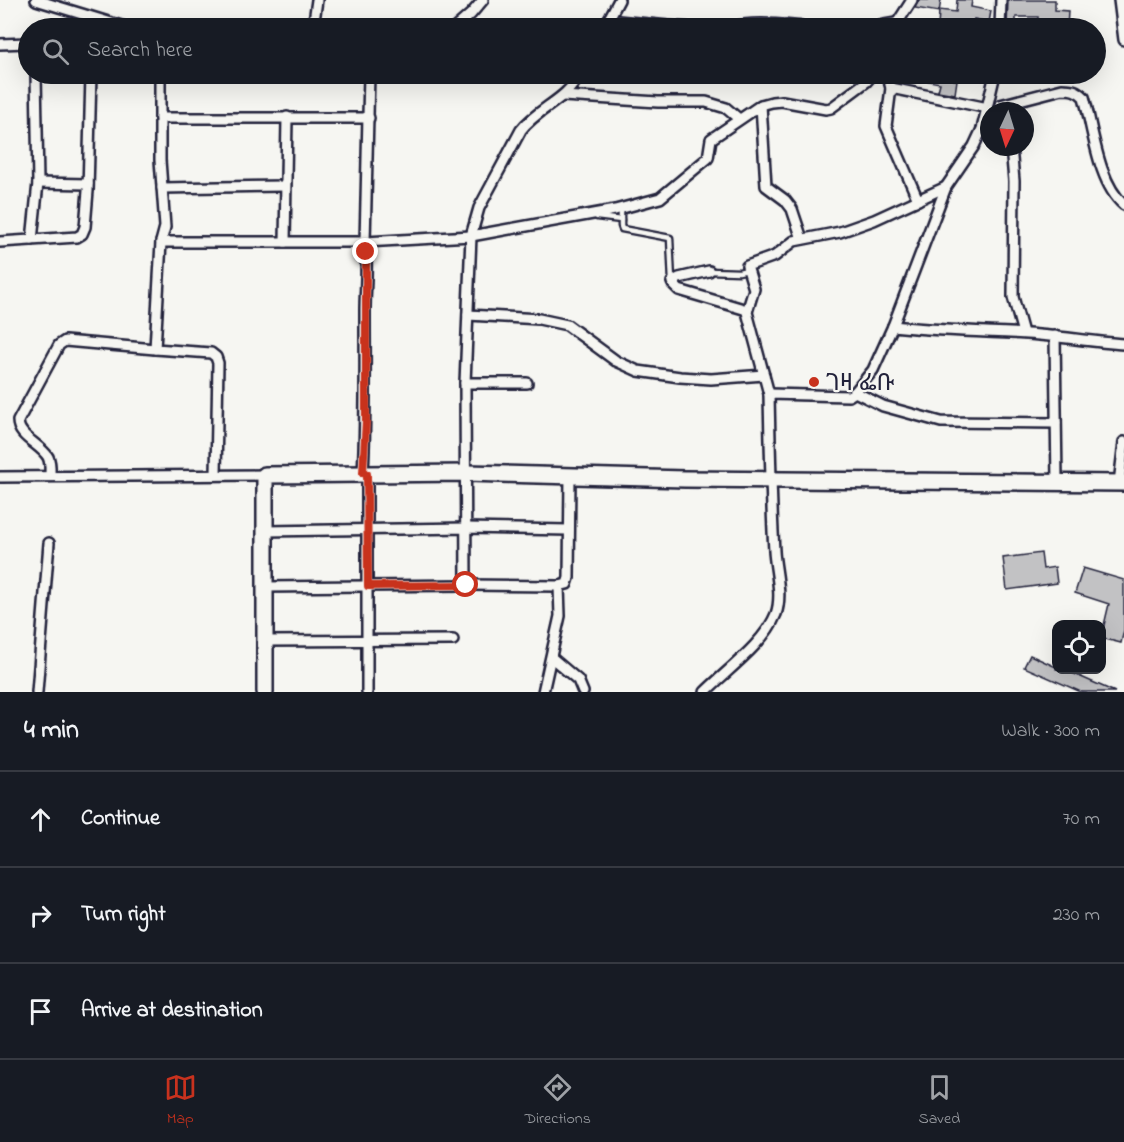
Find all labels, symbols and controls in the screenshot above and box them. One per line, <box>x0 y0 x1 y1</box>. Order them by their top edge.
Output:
search box <box>18 18 1106 84</box>
icon: search <box>39 35 72 68</box>
text: Search here <box>87 35 192 67</box>
north arrow <box>980 102 1034 156</box>
route end <box>352 238 378 264</box>
place label: ገዛ ፌቡ <box>826 367 895 402</box>
marker: ገዛ ፌቡ <box>807 375 821 389</box>
route start <box>452 571 478 597</box>
map controls <box>1052 620 1106 674</box>
button: locate <box>1052 620 1106 674</box>
text: 4 min <box>24 712 79 750</box>
text: Walk · 300 m <box>1001 717 1100 746</box>
icon: ahead <box>24 803 57 836</box>
text: Continue <box>81 803 160 835</box>
text: 70 m <box>1063 805 1100 834</box>
icon: right <box>24 899 57 932</box>
text: Turn right <box>81 899 166 931</box>
text: 230 m <box>1053 901 1100 930</box>
icon: arrive <box>24 995 57 1028</box>
text: Arrive at destination <box>81 995 263 1027</box>
tab: Map <box>164 1071 197 1131</box>
tab: Directions <box>524 1071 591 1131</box>
tab: Saved <box>918 1071 960 1131</box>

